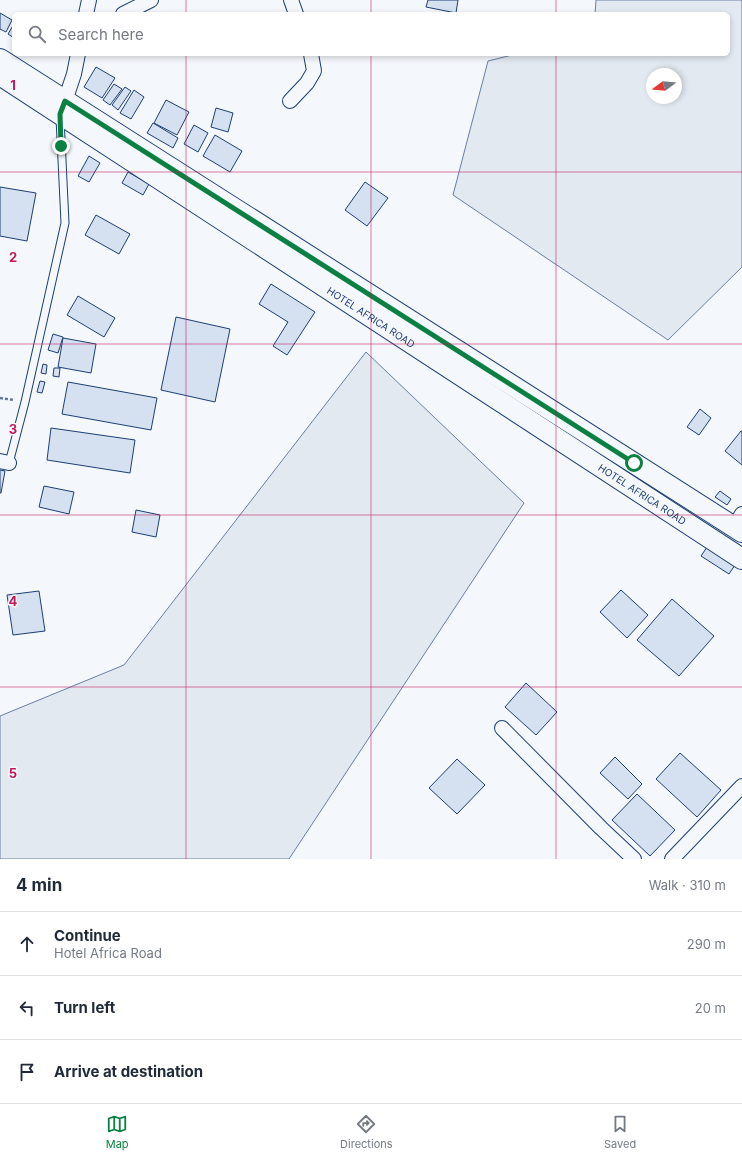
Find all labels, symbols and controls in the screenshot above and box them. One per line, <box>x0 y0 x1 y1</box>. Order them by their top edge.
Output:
search box <box>12 12 730 56</box>
icon: search <box>26 23 48 45</box>
text: Search here <box>58 25 144 44</box>
north arrow <box>646 68 682 104</box>
text: 1 <box>10 77 16 93</box>
route end <box>52 137 70 155</box>
text: 2 <box>9 249 17 265</box>
street label: HOTEL AFRICA ROAD <box>325 284 417 350</box>
text: 3 <box>9 421 17 437</box>
route start <box>625 454 643 472</box>
street label: HOTEL AFRICA ROAD <box>596 461 689 527</box>
text: 4 <box>9 593 18 609</box>
text: 5 <box>9 765 17 781</box>
text: 4 min <box>16 875 62 895</box>
text: Walk · 310 m <box>649 877 726 893</box>
text: Continue <box>54 926 121 945</box>
icon: ahead <box>16 933 38 955</box>
text: 290 m <box>687 936 726 952</box>
text: Hotel Africa Road <box>54 945 162 961</box>
icon: left <box>16 997 38 1019</box>
text: Turn left <box>54 998 115 1017</box>
text: 20 m <box>695 1000 726 1016</box>
icon: arrive <box>16 1061 38 1083</box>
text: Arrive at destination <box>54 1062 203 1081</box>
tab: Map <box>106 1113 129 1151</box>
tab: Directions <box>340 1113 393 1151</box>
tab: Saved <box>604 1113 636 1151</box>

